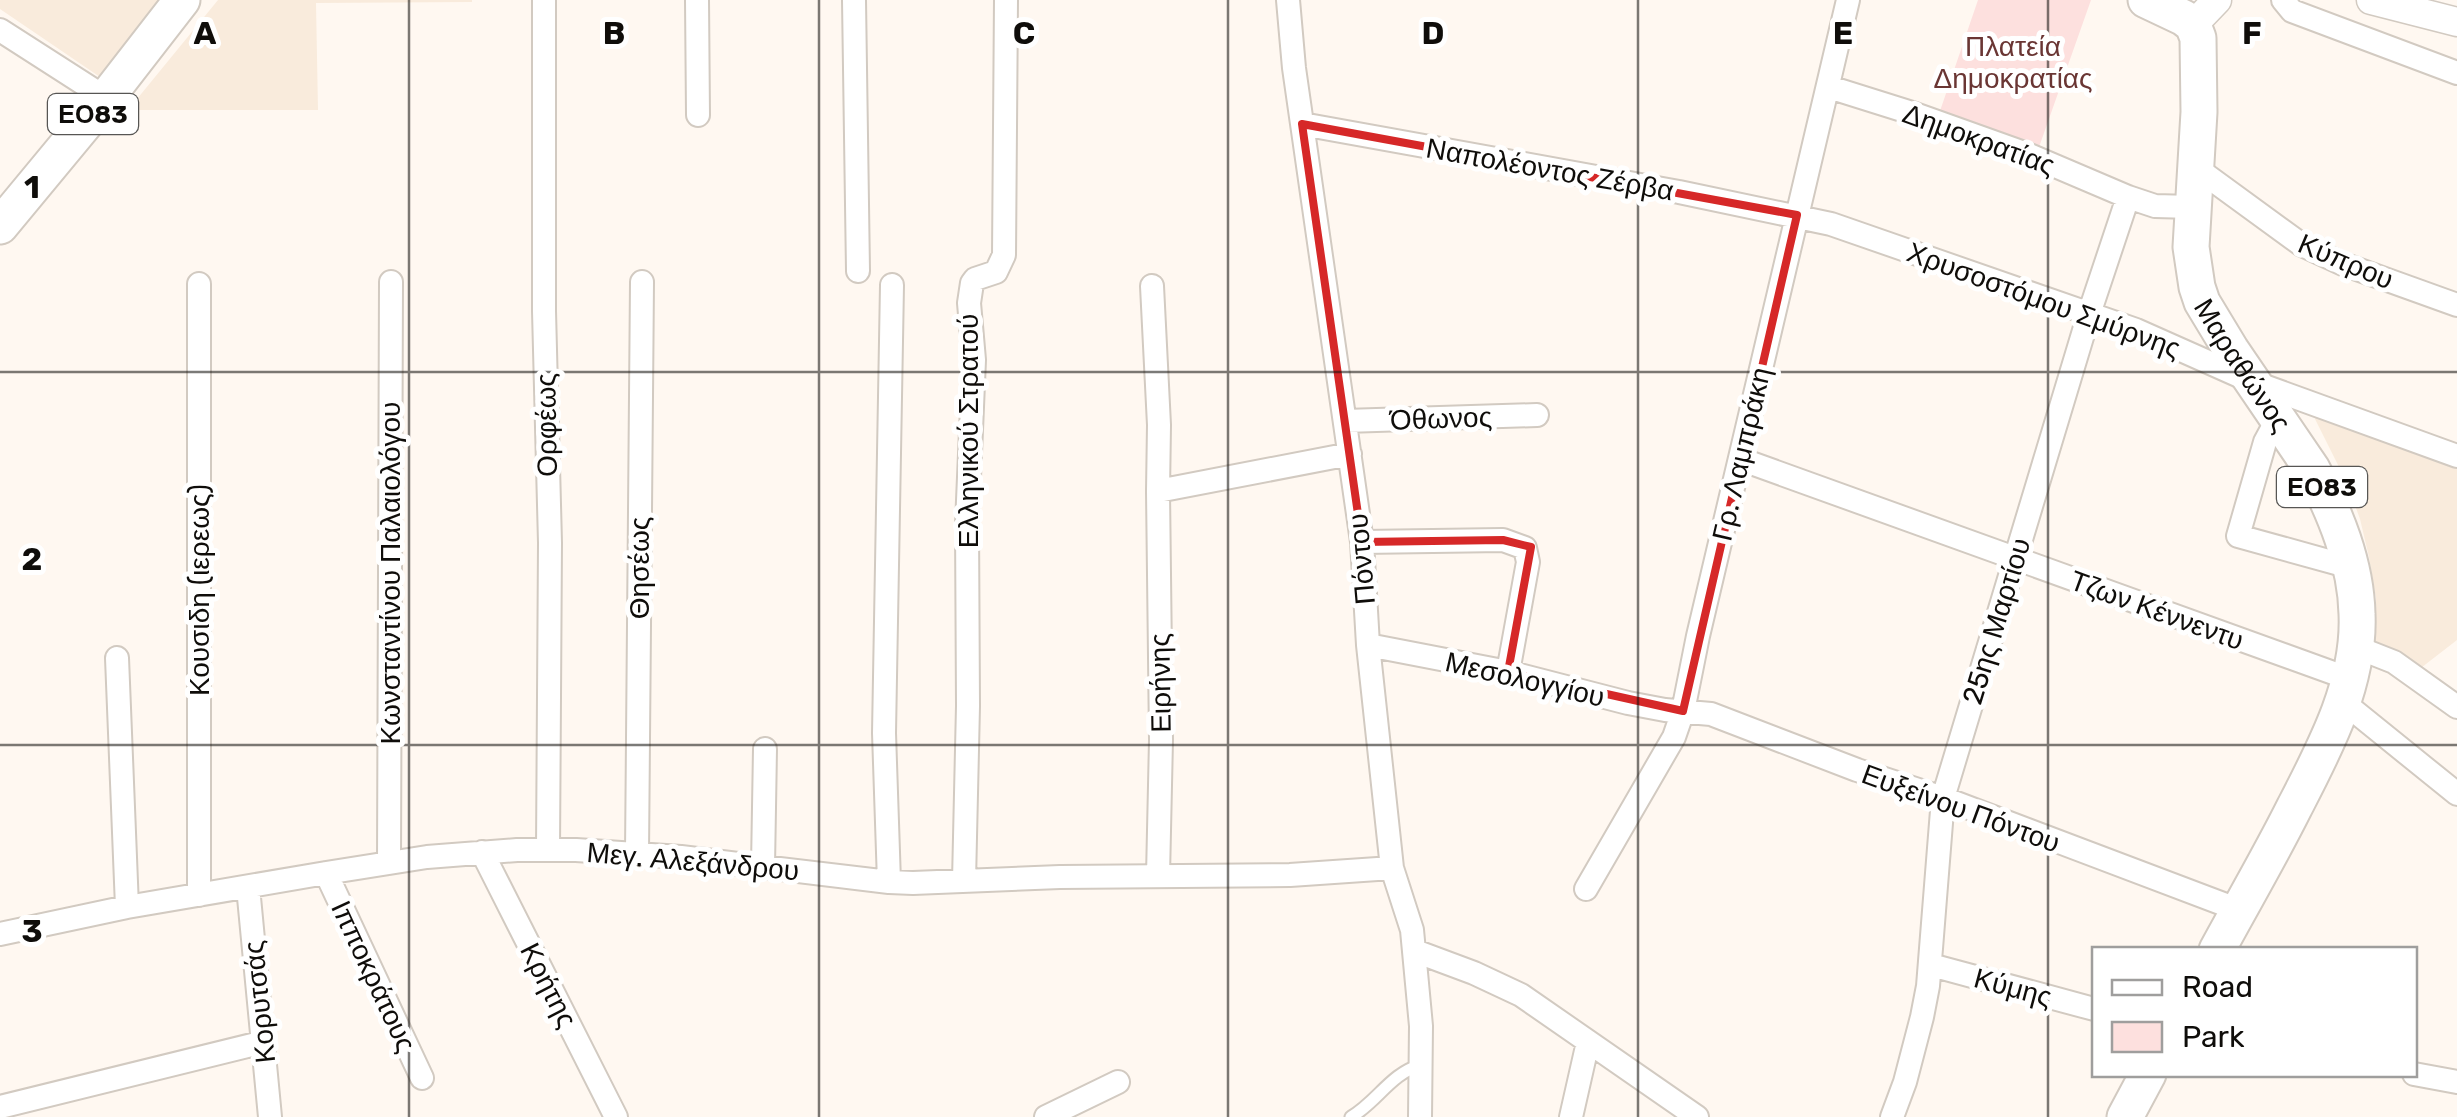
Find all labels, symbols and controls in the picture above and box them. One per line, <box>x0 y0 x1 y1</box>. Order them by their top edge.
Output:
text: A <box>194 14 217 52</box>
text: B <box>603 14 625 52</box>
text: C <box>1013 14 1035 52</box>
text: D <box>1422 14 1444 52</box>
text: E <box>1833 14 1853 52</box>
text: F <box>2242 14 2262 52</box>
park label: Πλατεία Δημοκρατίας <box>1933 30 2093 95</box>
road number: ΕΟ83 <box>48 94 138 134</box>
street label: Δημοκρατίας <box>1898 97 2059 182</box>
street label: Ναπολέοντος Ζέρβα <box>1424 131 1676 208</box>
text: 1 <box>24 168 40 206</box>
street label: Κύπρου <box>2293 227 2398 296</box>
street label: Χρυσοστόμου Σμύρνης <box>1903 236 2185 365</box>
street label: Μαραθώνος <box>2187 293 2298 438</box>
street label: Ελληνικού Στρατού <box>952 314 985 548</box>
street label: Γρ. Λαμπράκη <box>1705 364 1778 544</box>
street label: Ορφέως <box>529 373 564 477</box>
street label: Όθωνος <box>1388 400 1493 437</box>
street label: Κωνσταντίνου Παλαιολόγου <box>374 402 407 744</box>
road number: ΕΟ83 <box>2277 467 2367 507</box>
street label: Κουσιδη (ιερεως) <box>183 484 216 696</box>
street label: Πόντου <box>1341 512 1382 606</box>
street label: Θησέως <box>623 517 656 619</box>
street label: 25ης Μαρτίου <box>1956 534 2037 708</box>
text: 2 <box>22 540 42 578</box>
street label: Τζων Κέννεντυ <box>2066 564 2248 657</box>
street label: Ειρήνης <box>1143 633 1178 733</box>
street label: Μεσολογγίου <box>1442 645 1608 714</box>
street label: Ευξείνου Πόντου <box>1857 757 2064 860</box>
street label: Μεγ. Αλεξάνδρου <box>585 836 801 887</box>
street label: Ιπποκράτους <box>324 895 423 1057</box>
text: 3 <box>21 912 43 950</box>
street label: Κρήτης <box>513 938 584 1033</box>
street label: Κορυτσάς <box>237 939 282 1065</box>
legend <box>2092 947 2417 1077</box>
street label: Κύμης <box>1970 961 2055 1014</box>
text: Road <box>2182 969 2253 1005</box>
text: Park <box>2182 1019 2245 1055</box>

